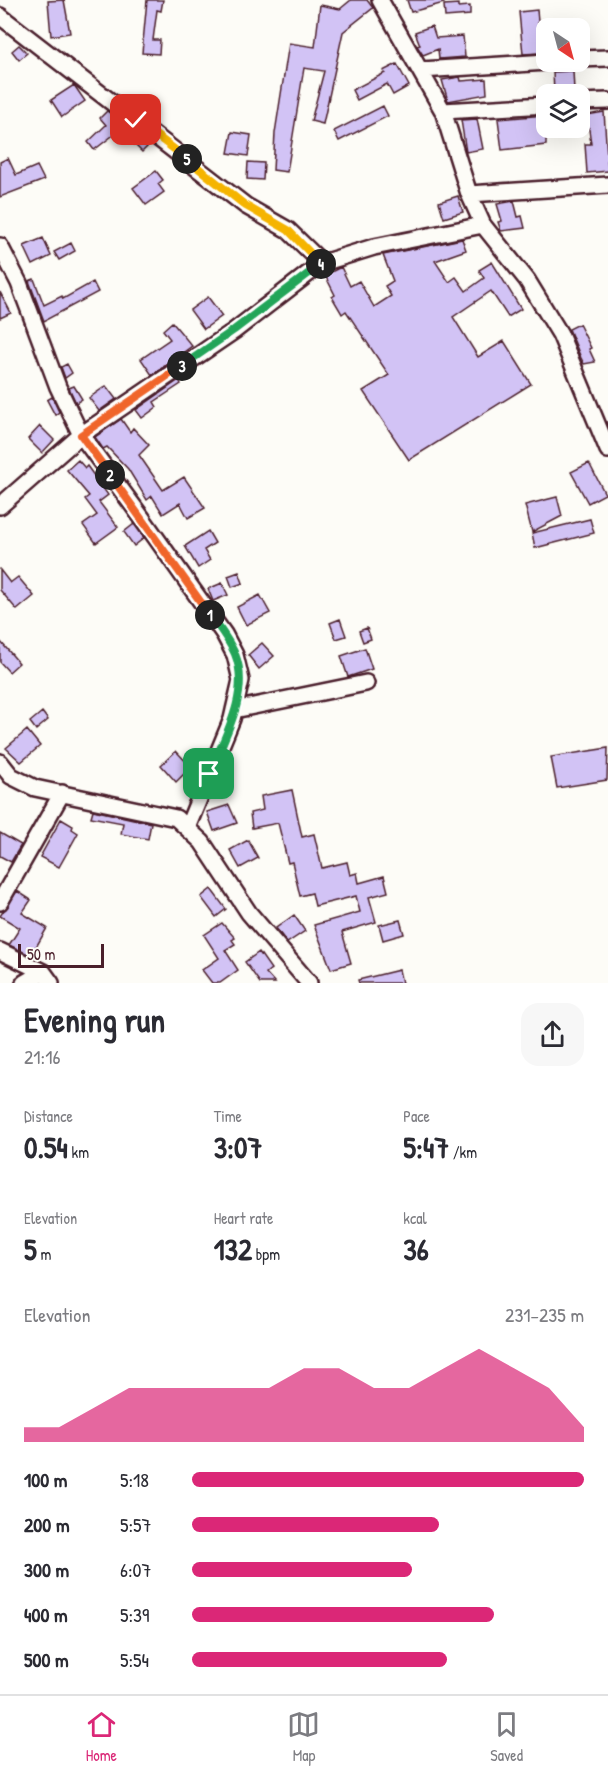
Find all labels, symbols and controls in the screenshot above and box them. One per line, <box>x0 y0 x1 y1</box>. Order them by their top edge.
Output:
north arrow <box>536 18 590 72</box>
map controls <box>536 18 590 138</box>
button: layers <box>536 84 590 138</box>
pin <box>110 94 161 145</box>
icon: check <box>119 103 152 136</box>
pin: 5 <box>172 144 202 174</box>
text: 5 <box>184 148 190 170</box>
pin: 4 <box>306 249 336 279</box>
text: 4 <box>318 253 324 275</box>
pin: 3 <box>167 351 197 381</box>
text: 3 <box>178 355 186 377</box>
pin: 2 <box>95 460 125 490</box>
text: 2 <box>106 464 114 486</box>
pin: 1 <box>195 600 225 630</box>
text: 1 <box>207 604 213 626</box>
pin <box>183 748 234 799</box>
icon: arrive <box>192 757 225 790</box>
scale bar <box>18 941 104 968</box>
text: 50 m <box>27 943 56 965</box>
text: Evening run <box>24 998 165 1042</box>
button: share <box>521 1003 584 1066</box>
text: 21:16 <box>24 1043 61 1070</box>
text: Distance <box>24 1105 73 1127</box>
text: Time <box>214 1105 242 1127</box>
text: Pace <box>403 1105 430 1127</box>
text: 0.54 <box>24 1127 68 1167</box>
text: 3:07 <box>214 1127 262 1167</box>
text: 5:47 <box>403 1127 449 1167</box>
text: km <box>68 1141 89 1163</box>
text: /km <box>449 1141 477 1163</box>
text: Elevation <box>24 1207 77 1229</box>
text: Heart rate <box>214 1207 273 1229</box>
text: kcal <box>403 1207 427 1229</box>
text: 5 <box>24 1229 37 1269</box>
text: 132 <box>214 1229 252 1269</box>
text: 36 <box>403 1229 429 1269</box>
text: m <box>37 1243 51 1265</box>
text: bpm <box>252 1243 280 1265</box>
text: Elevation <box>24 1301 90 1328</box>
text: 231–235 m <box>505 1301 584 1328</box>
text: 100 m <box>24 1466 67 1493</box>
text: 5:18 <box>120 1466 149 1493</box>
text: 200 m <box>24 1511 69 1538</box>
text: 5:57 <box>120 1511 151 1538</box>
text: 300 m <box>24 1556 69 1583</box>
text: 6:07 <box>120 1556 151 1583</box>
text: 400 m <box>24 1601 68 1628</box>
text: 5:39 <box>120 1601 149 1628</box>
text: 500 m <box>24 1646 69 1673</box>
text: 5:54 <box>120 1646 149 1673</box>
tab: Home <box>85 1708 118 1766</box>
tab: Map <box>287 1708 320 1766</box>
tab: Saved <box>490 1708 523 1766</box>

